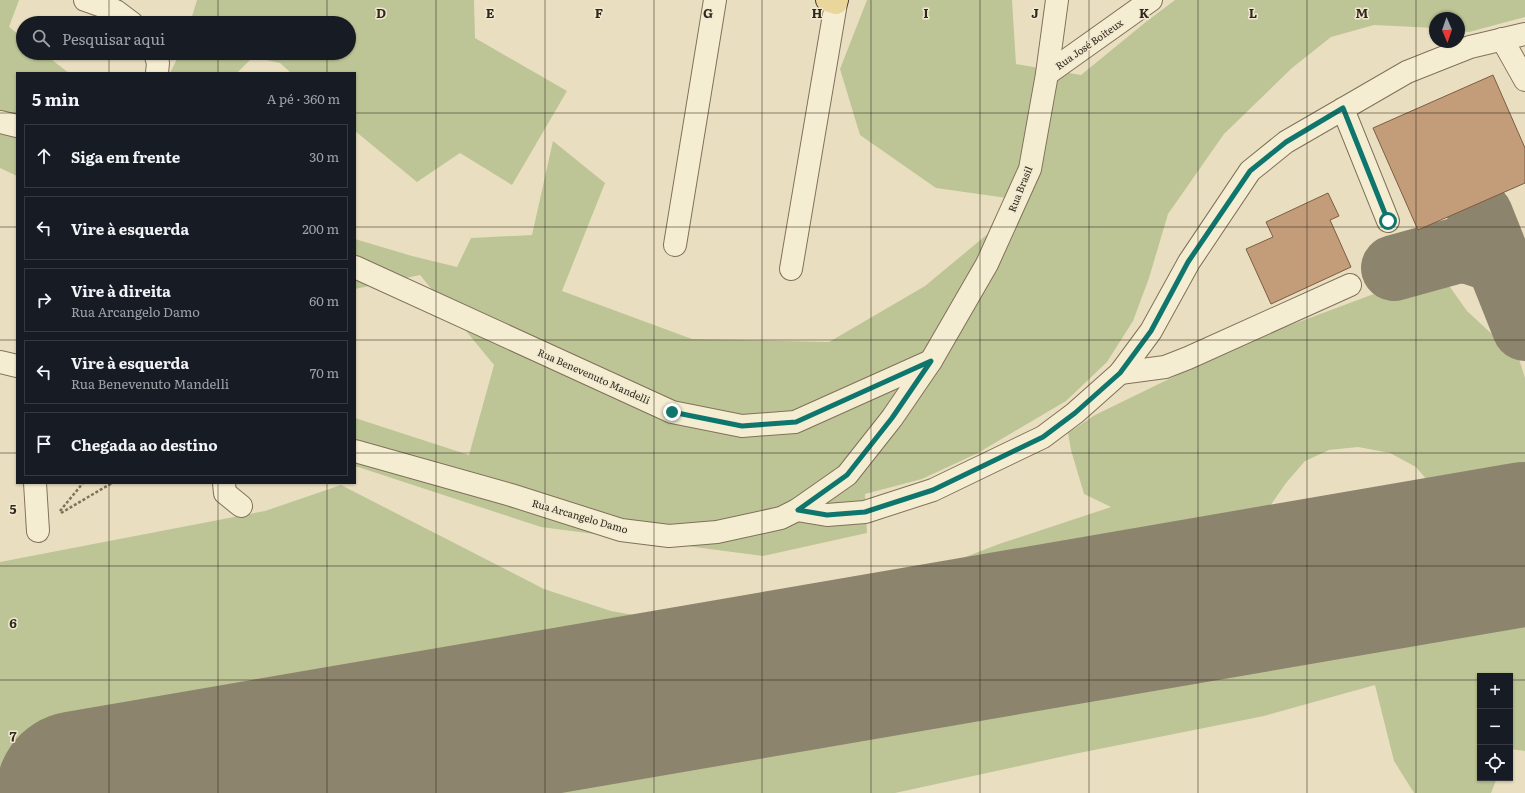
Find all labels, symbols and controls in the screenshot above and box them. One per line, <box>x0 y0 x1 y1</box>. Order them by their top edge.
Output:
text: D <box>376 3 386 22</box>
text: E <box>486 3 495 22</box>
text: F <box>595 3 603 22</box>
text: G <box>703 3 713 22</box>
text: H <box>812 3 823 22</box>
text: I <box>923 3 929 22</box>
text: J <box>1031 3 1039 22</box>
text: K <box>1139 3 1150 22</box>
text: L <box>1249 3 1257 22</box>
text: M <box>1356 3 1369 22</box>
north arrow <box>1429 12 1465 48</box>
street label: Rua José Boiteux <box>1052 14 1126 73</box>
search box <box>16 16 356 60</box>
icon: search <box>30 27 52 49</box>
text: Pesquisar aqui <box>62 27 165 50</box>
text: 5 min <box>32 86 80 111</box>
text: A pé · 360 m <box>267 89 340 108</box>
icon: ahead <box>33 145 55 167</box>
text: Siga em frente <box>71 145 180 168</box>
text: 30 m <box>309 147 339 166</box>
street label: Rua Brasil <box>1004 163 1036 214</box>
route start <box>1379 212 1397 230</box>
icon: left <box>33 217 55 239</box>
text: Vire à esquerda <box>71 217 189 240</box>
text: 200 m <box>302 219 339 238</box>
text: Vire à direita <box>71 279 171 302</box>
icon: right <box>33 289 55 311</box>
text: 60 m <box>309 291 339 310</box>
text: Rua Arcangelo Damo <box>71 302 200 321</box>
street label: Rua Benevenuto Mandelli <box>536 344 653 407</box>
text: Vire à esquerda <box>71 351 189 374</box>
icon: left <box>33 361 55 383</box>
text: 70 m <box>310 363 339 382</box>
text: Rua Benevenuto Mandelli <box>71 374 229 393</box>
route end <box>663 403 681 421</box>
icon: arrive <box>33 433 55 455</box>
text: Chegada ao destino <box>71 433 218 456</box>
street label: Rua Arcangelo Damo <box>530 495 630 536</box>
text: 5 <box>9 499 17 518</box>
text: 6 <box>9 613 17 632</box>
map controls <box>1477 673 1513 781</box>
button: + <box>1477 673 1513 709</box>
button: − <box>1477 709 1513 745</box>
text: 7 <box>9 726 17 745</box>
button: locate <box>1477 745 1513 781</box>

